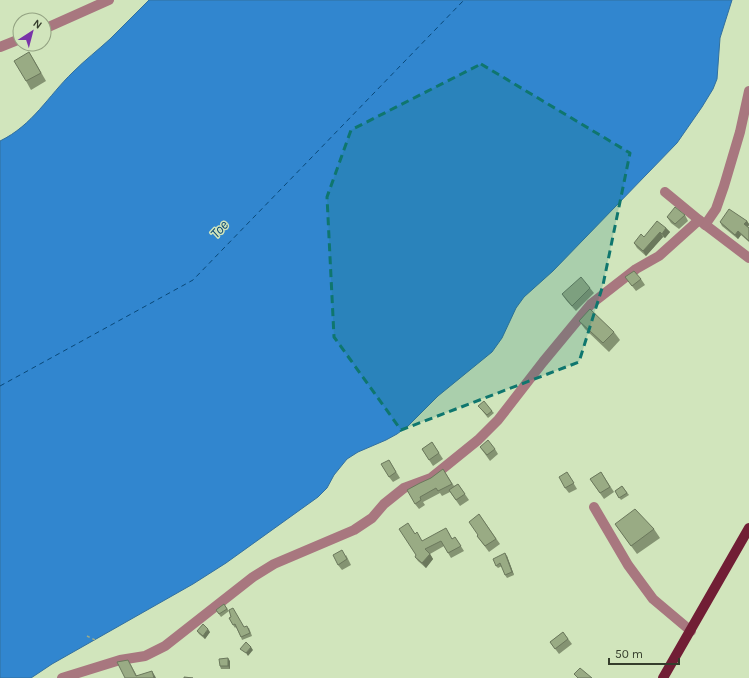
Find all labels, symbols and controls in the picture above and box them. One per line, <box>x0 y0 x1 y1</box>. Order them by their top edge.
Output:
north arrow <box>12 12 52 52</box>
text: N <box>31 17 45 32</box>
water label: Toe <box>207 216 232 242</box>
scale bar <box>609 640 679 666</box>
text: 50 m <box>615 647 643 661</box>

